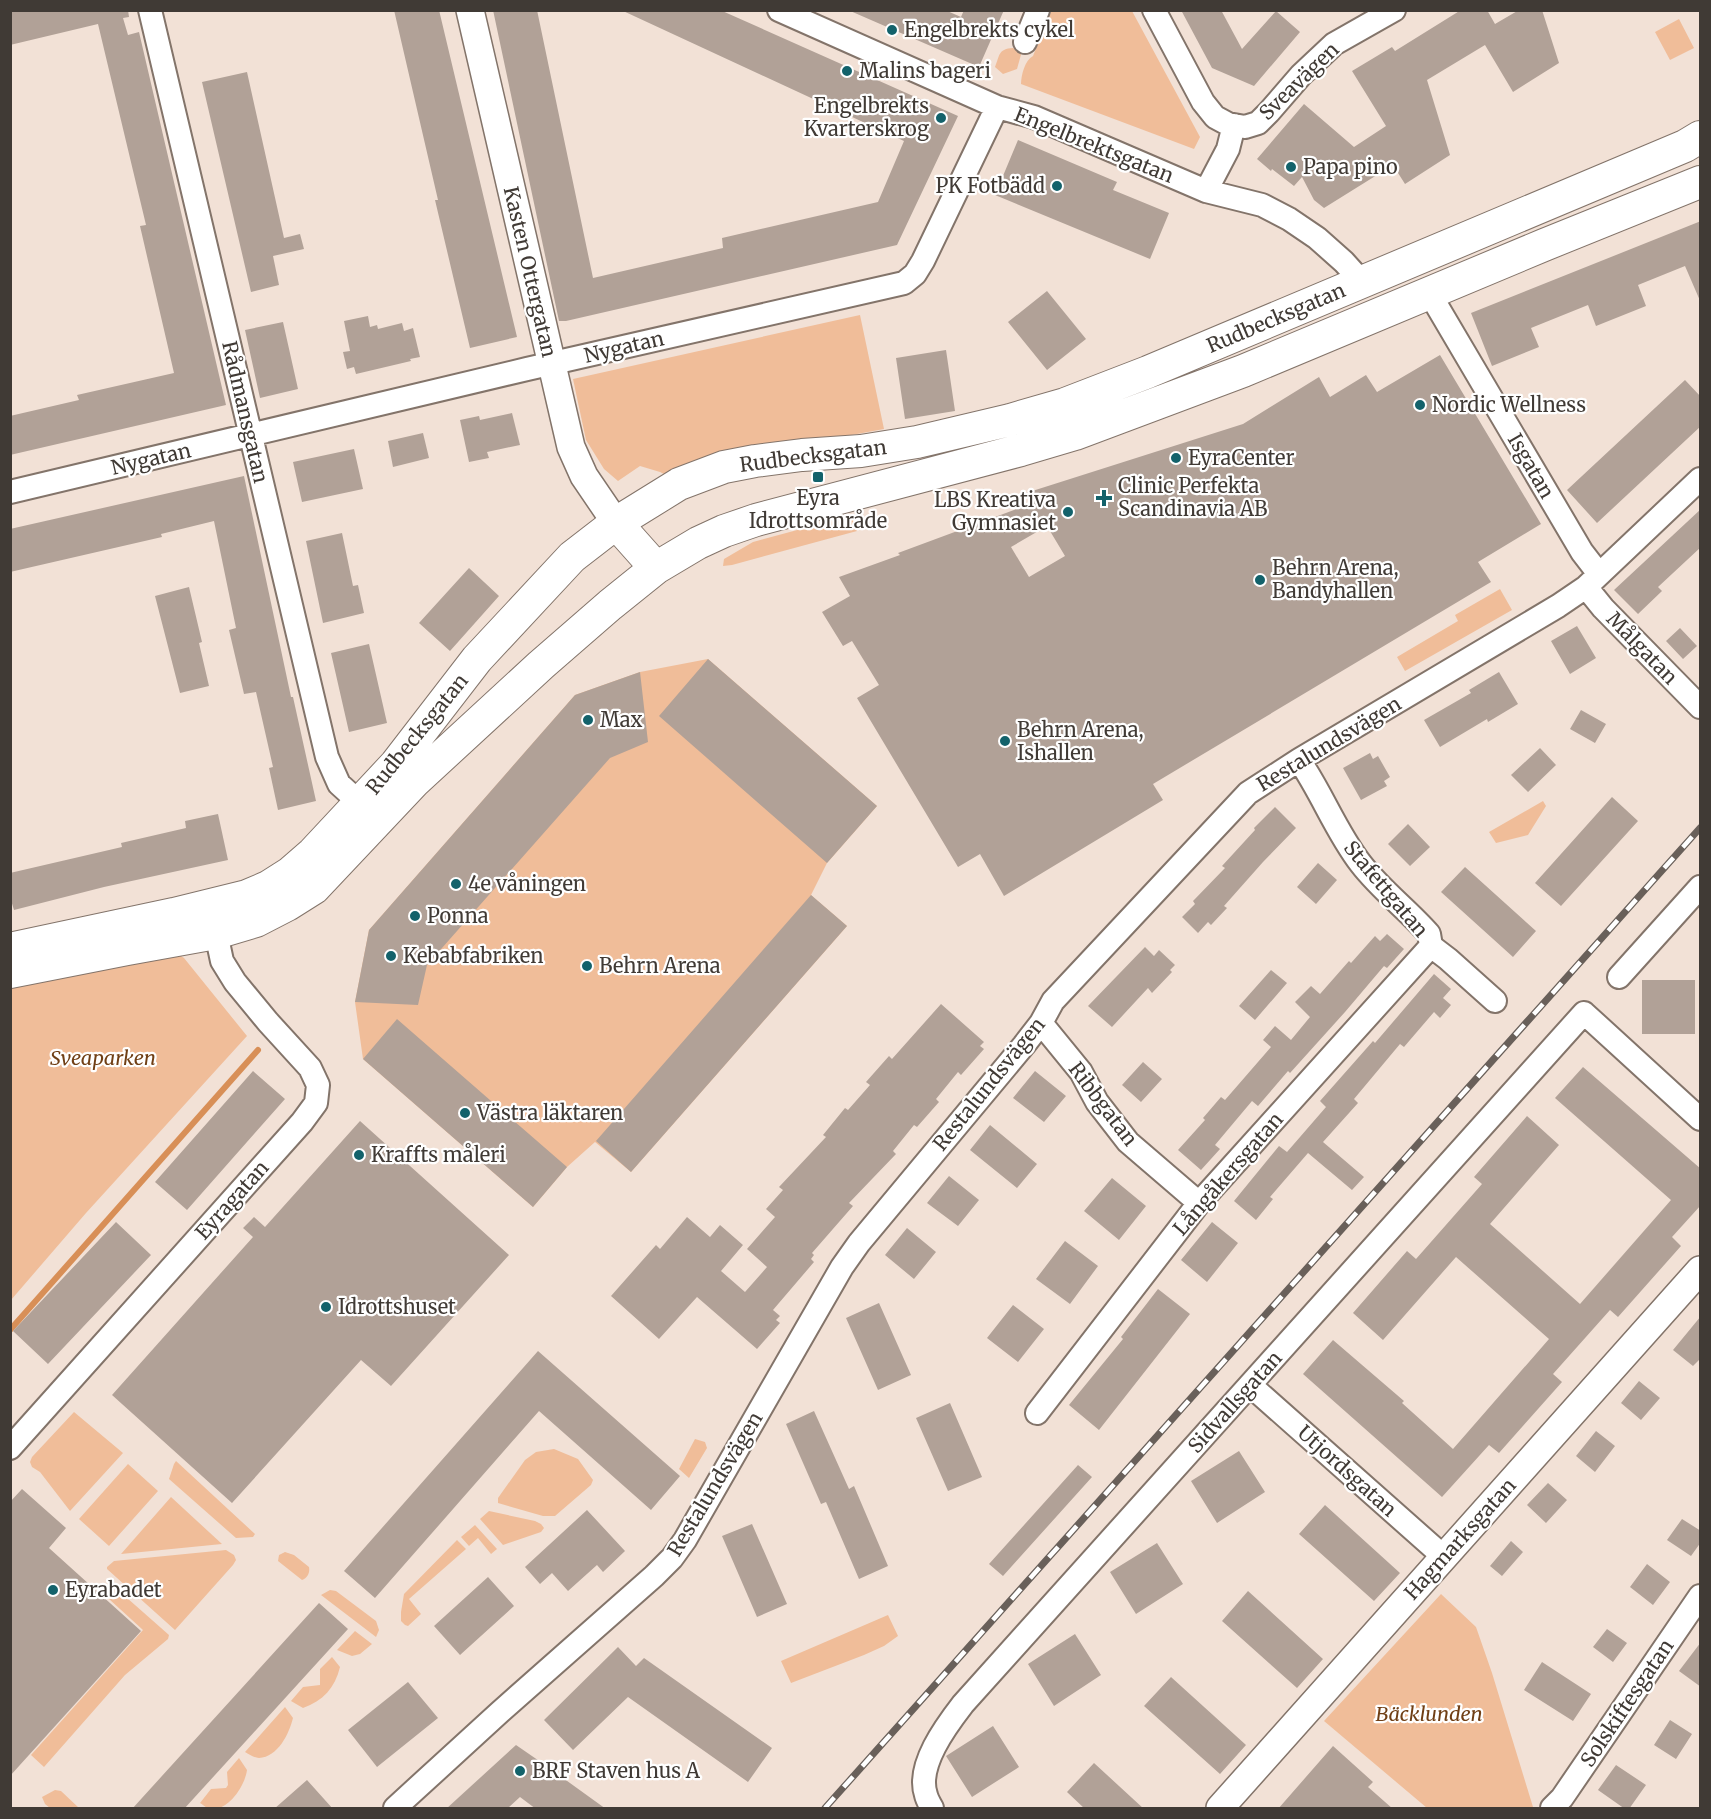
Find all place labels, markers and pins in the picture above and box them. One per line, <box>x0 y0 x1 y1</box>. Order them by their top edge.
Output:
place label: Engelbrekts cykel <box>904 17 1074 42</box>
marker: Engelbrekts cykel <box>885 23 899 37</box>
place label: Malins bageri <box>859 58 991 83</box>
marker: Malins bageri <box>840 64 854 78</box>
place label: Engelbrekts Kvarterskrog <box>804 93 929 141</box>
marker: Engelbrekts Kvarterskrog <box>934 111 948 125</box>
place label: Papa pino <box>1303 154 1398 179</box>
marker: Papa pino <box>1284 160 1298 174</box>
place label: PK Fotbädd <box>935 173 1045 198</box>
marker: PK Fotbädd <box>1050 179 1064 193</box>
place label: Nordic Wellness <box>1432 392 1586 417</box>
marker: Nordic Wellness <box>1413 398 1427 412</box>
place label: EyraCenter <box>1188 445 1294 470</box>
marker: EyraCenter <box>1169 451 1183 465</box>
marker: Eyra Idrottsområde <box>811 470 825 484</box>
place label: Clinic Perfekta Scandinavia AB <box>1118 473 1267 521</box>
place label: Eyra Idrottsområde <box>749 485 887 533</box>
place label: LBS Kreativa Gymnasiet <box>934 487 1056 535</box>
marker: Clinic Perfekta Scandinavia AB <box>1095 489 1113 507</box>
marker: LBS Kreativa Gymnasiet <box>1061 505 1075 519</box>
place label: Behrn Arena, Bandyhallen <box>1272 555 1399 603</box>
marker: Behrn Arena, Bandyhallen <box>1253 573 1267 587</box>
place label: Max <box>600 707 643 732</box>
marker: Max <box>581 713 595 727</box>
place label: Behrn Arena, Ishallen <box>1017 717 1144 765</box>
marker: Behrn Arena, Ishallen <box>998 734 1012 748</box>
place label: 4e våningen <box>468 871 586 896</box>
marker: 4e våningen <box>449 877 463 891</box>
place label: Ponna <box>427 903 489 928</box>
marker: Ponna <box>408 909 422 923</box>
place label: Kebabfabriken <box>403 943 543 968</box>
marker: Kebabfabriken <box>384 949 398 963</box>
place label: Behrn Arena <box>599 953 721 978</box>
marker: Behrn Arena <box>580 959 594 973</box>
place label: Västra läktaren <box>476 1100 623 1125</box>
marker: Västra läktaren <box>458 1106 472 1120</box>
place label: Kraffts måleri <box>371 1142 506 1167</box>
marker: Kraffts måleri <box>352 1148 366 1162</box>
place label: Idrottshuset <box>338 1294 456 1319</box>
marker: Idrottshuset <box>319 1300 333 1314</box>
place label: Eyrabadet <box>65 1577 162 1602</box>
marker: Eyrabadet <box>46 1583 60 1597</box>
place label: BRF Staven hus A <box>532 1758 701 1783</box>
marker: BRF Staven hus A <box>513 1764 527 1778</box>

